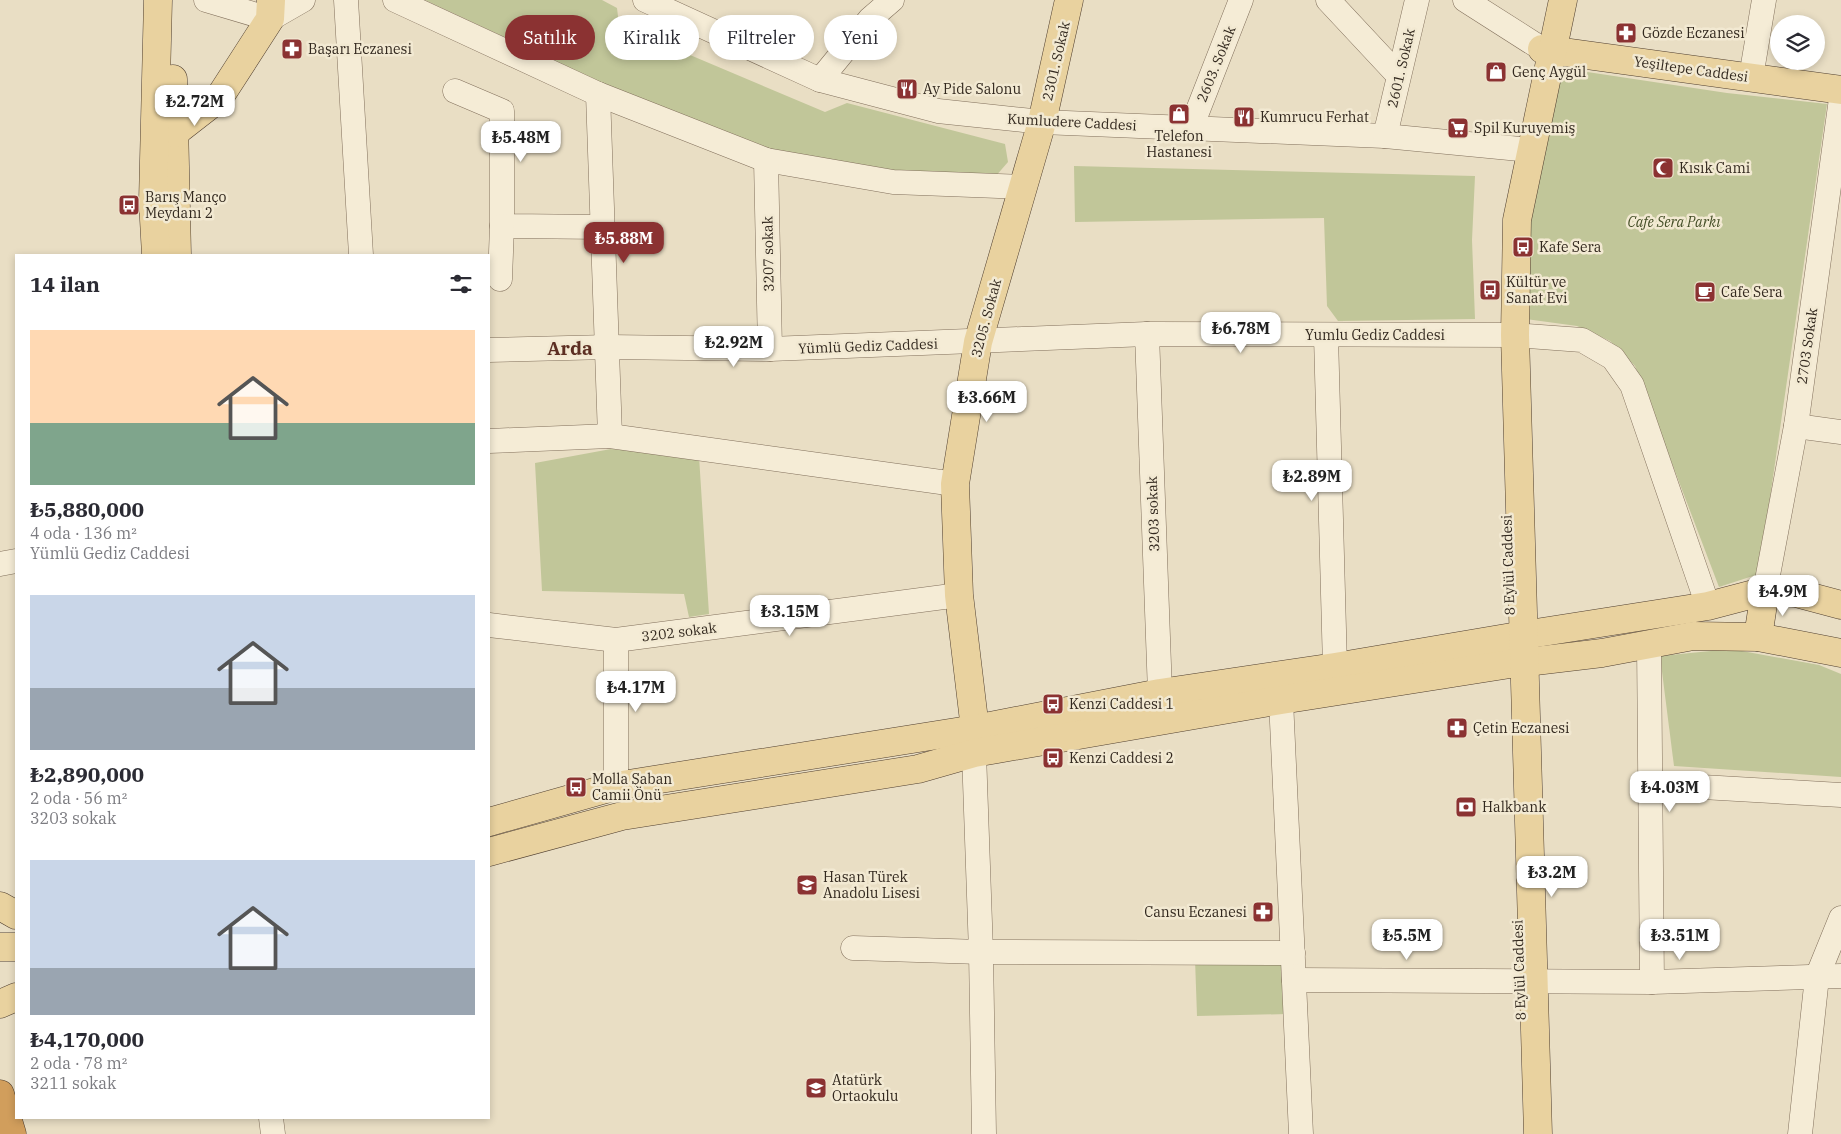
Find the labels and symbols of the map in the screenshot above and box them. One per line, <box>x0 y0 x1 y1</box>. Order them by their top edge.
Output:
street label: 2301. Sokak <box>1038 19 1074 102</box>
pharmacy icon: Gözde Eczanesi <box>1614 21 1638 45</box>
street label: 2603. Sokak <box>1193 22 1240 105</box>
place label: Gözde Eczanesi <box>1642 24 1745 42</box>
street label: 2601. Sokak <box>1383 26 1419 109</box>
pharmacy icon: Başarı Eczanesi <box>280 37 304 61</box>
place label: Başarı Eczanesi <box>308 40 412 58</box>
street label: Yeşiltepe Caddesi <box>1633 52 1749 86</box>
shop icon: Genç Aygül <box>1484 60 1508 84</box>
place label: Genç Aygül <box>1512 63 1586 81</box>
restaurant icon: Ay Pide Salonu <box>895 77 919 101</box>
place label: Ay Pide Salonu <box>923 80 1021 98</box>
pin: ₺2.72M <box>154 84 236 127</box>
shop icon: Telefon Hastanesi <box>1167 102 1191 126</box>
restaurant icon: Kumrucu Ferhat <box>1232 105 1256 129</box>
place label: Kumrucu Ferhat <box>1260 108 1369 126</box>
street label: Kumludere Caddesi <box>1007 110 1137 134</box>
supermarket icon: Spil Kuruyemiş <box>1446 116 1470 140</box>
place label: Spil Kuruyemiş <box>1474 119 1576 137</box>
pin: ₺5.48M <box>480 120 562 163</box>
place label: Telefon Hastanesi <box>1146 127 1212 161</box>
mosque icon: Kısık Cami <box>1651 156 1675 180</box>
place label: Kısık Cami <box>1679 159 1750 177</box>
place label: Barış Manço Meydanı 2 <box>145 188 227 222</box>
bus stop icon: Barış Manço Meydanı 2 <box>117 193 141 217</box>
park label: Cafe Sera Parkı <box>1628 213 1721 231</box>
street label: 3207 sokak <box>758 215 778 292</box>
pin: ₺5.88M <box>583 222 665 264</box>
bus stop icon: Kafe Sera <box>1511 235 1535 259</box>
place label: Kafe Sera <box>1539 238 1602 256</box>
place label: Kültür ve Sanat Evi <box>1506 273 1567 307</box>
street label: 3205. Sokak <box>967 276 1005 359</box>
bus stop icon: Kültür ve Sanat Evi <box>1478 278 1502 302</box>
cafe icon: Cafe Sera <box>1693 280 1717 304</box>
place label: Cafe Sera <box>1721 283 1783 301</box>
street label: 2703 Sokak <box>1793 306 1821 385</box>
pin: ₺6.78M <box>1200 312 1282 354</box>
pin: ₺2.92M <box>693 326 775 368</box>
street label: Yumlu Gediz Caddesi <box>1305 326 1445 344</box>
street label: Yümlü Gediz Caddesi <box>798 335 938 357</box>
district label: Arda <box>547 336 593 360</box>
pin: ₺3.66M <box>946 380 1028 423</box>
pin: ₺2.89M <box>1271 460 1353 502</box>
street label: 3203 sokak <box>1143 475 1163 552</box>
street label: 8 Eylül Caddesi <box>1497 514 1519 616</box>
pin: ₺4.9M <box>1748 574 1818 617</box>
pin: ₺3.15M <box>749 594 831 637</box>
street label: 3202 sokak <box>640 618 718 646</box>
pin: ₺4.17M <box>595 670 677 713</box>
bus stop icon: Kenzi Caddesi 1 <box>1041 692 1065 716</box>
place label: Kenzi Caddesi 1 <box>1069 695 1174 713</box>
pharmacy icon: Çetin Eczanesi <box>1445 716 1469 740</box>
place label: Çetin Eczanesi <box>1473 719 1570 737</box>
bus stop icon: Kenzi Caddesi 2 <box>1041 746 1065 770</box>
place label: Kenzi Caddesi 2 <box>1069 749 1174 767</box>
place label: Molla Şaban Camii Önü <box>592 770 672 804</box>
pin: ₺4.03M <box>1629 770 1711 813</box>
bus stop icon: Molla Şaban Camii Önü <box>564 775 588 799</box>
bank icon: Halkbank <box>1454 795 1478 819</box>
place label: Halkbank <box>1482 798 1547 816</box>
pin: ₺3.2M <box>1517 856 1587 898</box>
place label: Hasan Türek Anadolu Lisesi <box>823 868 920 902</box>
school or university icon: Hasan Türek Anadolu Lisesi <box>795 873 819 897</box>
pharmacy icon: Cansu Eczanesi <box>1251 900 1275 924</box>
place label: Cansu Eczanesi <box>1144 903 1247 921</box>
pin: ₺5.5M <box>1372 918 1442 961</box>
pin: ₺3.51M <box>1639 918 1721 961</box>
street label: 8 Eylül Caddesi <box>1508 919 1530 1021</box>
place label: Atatürk Ortaokulu <box>832 1071 899 1105</box>
school or university icon: Atatürk Ortaokulu <box>804 1076 828 1100</box>

